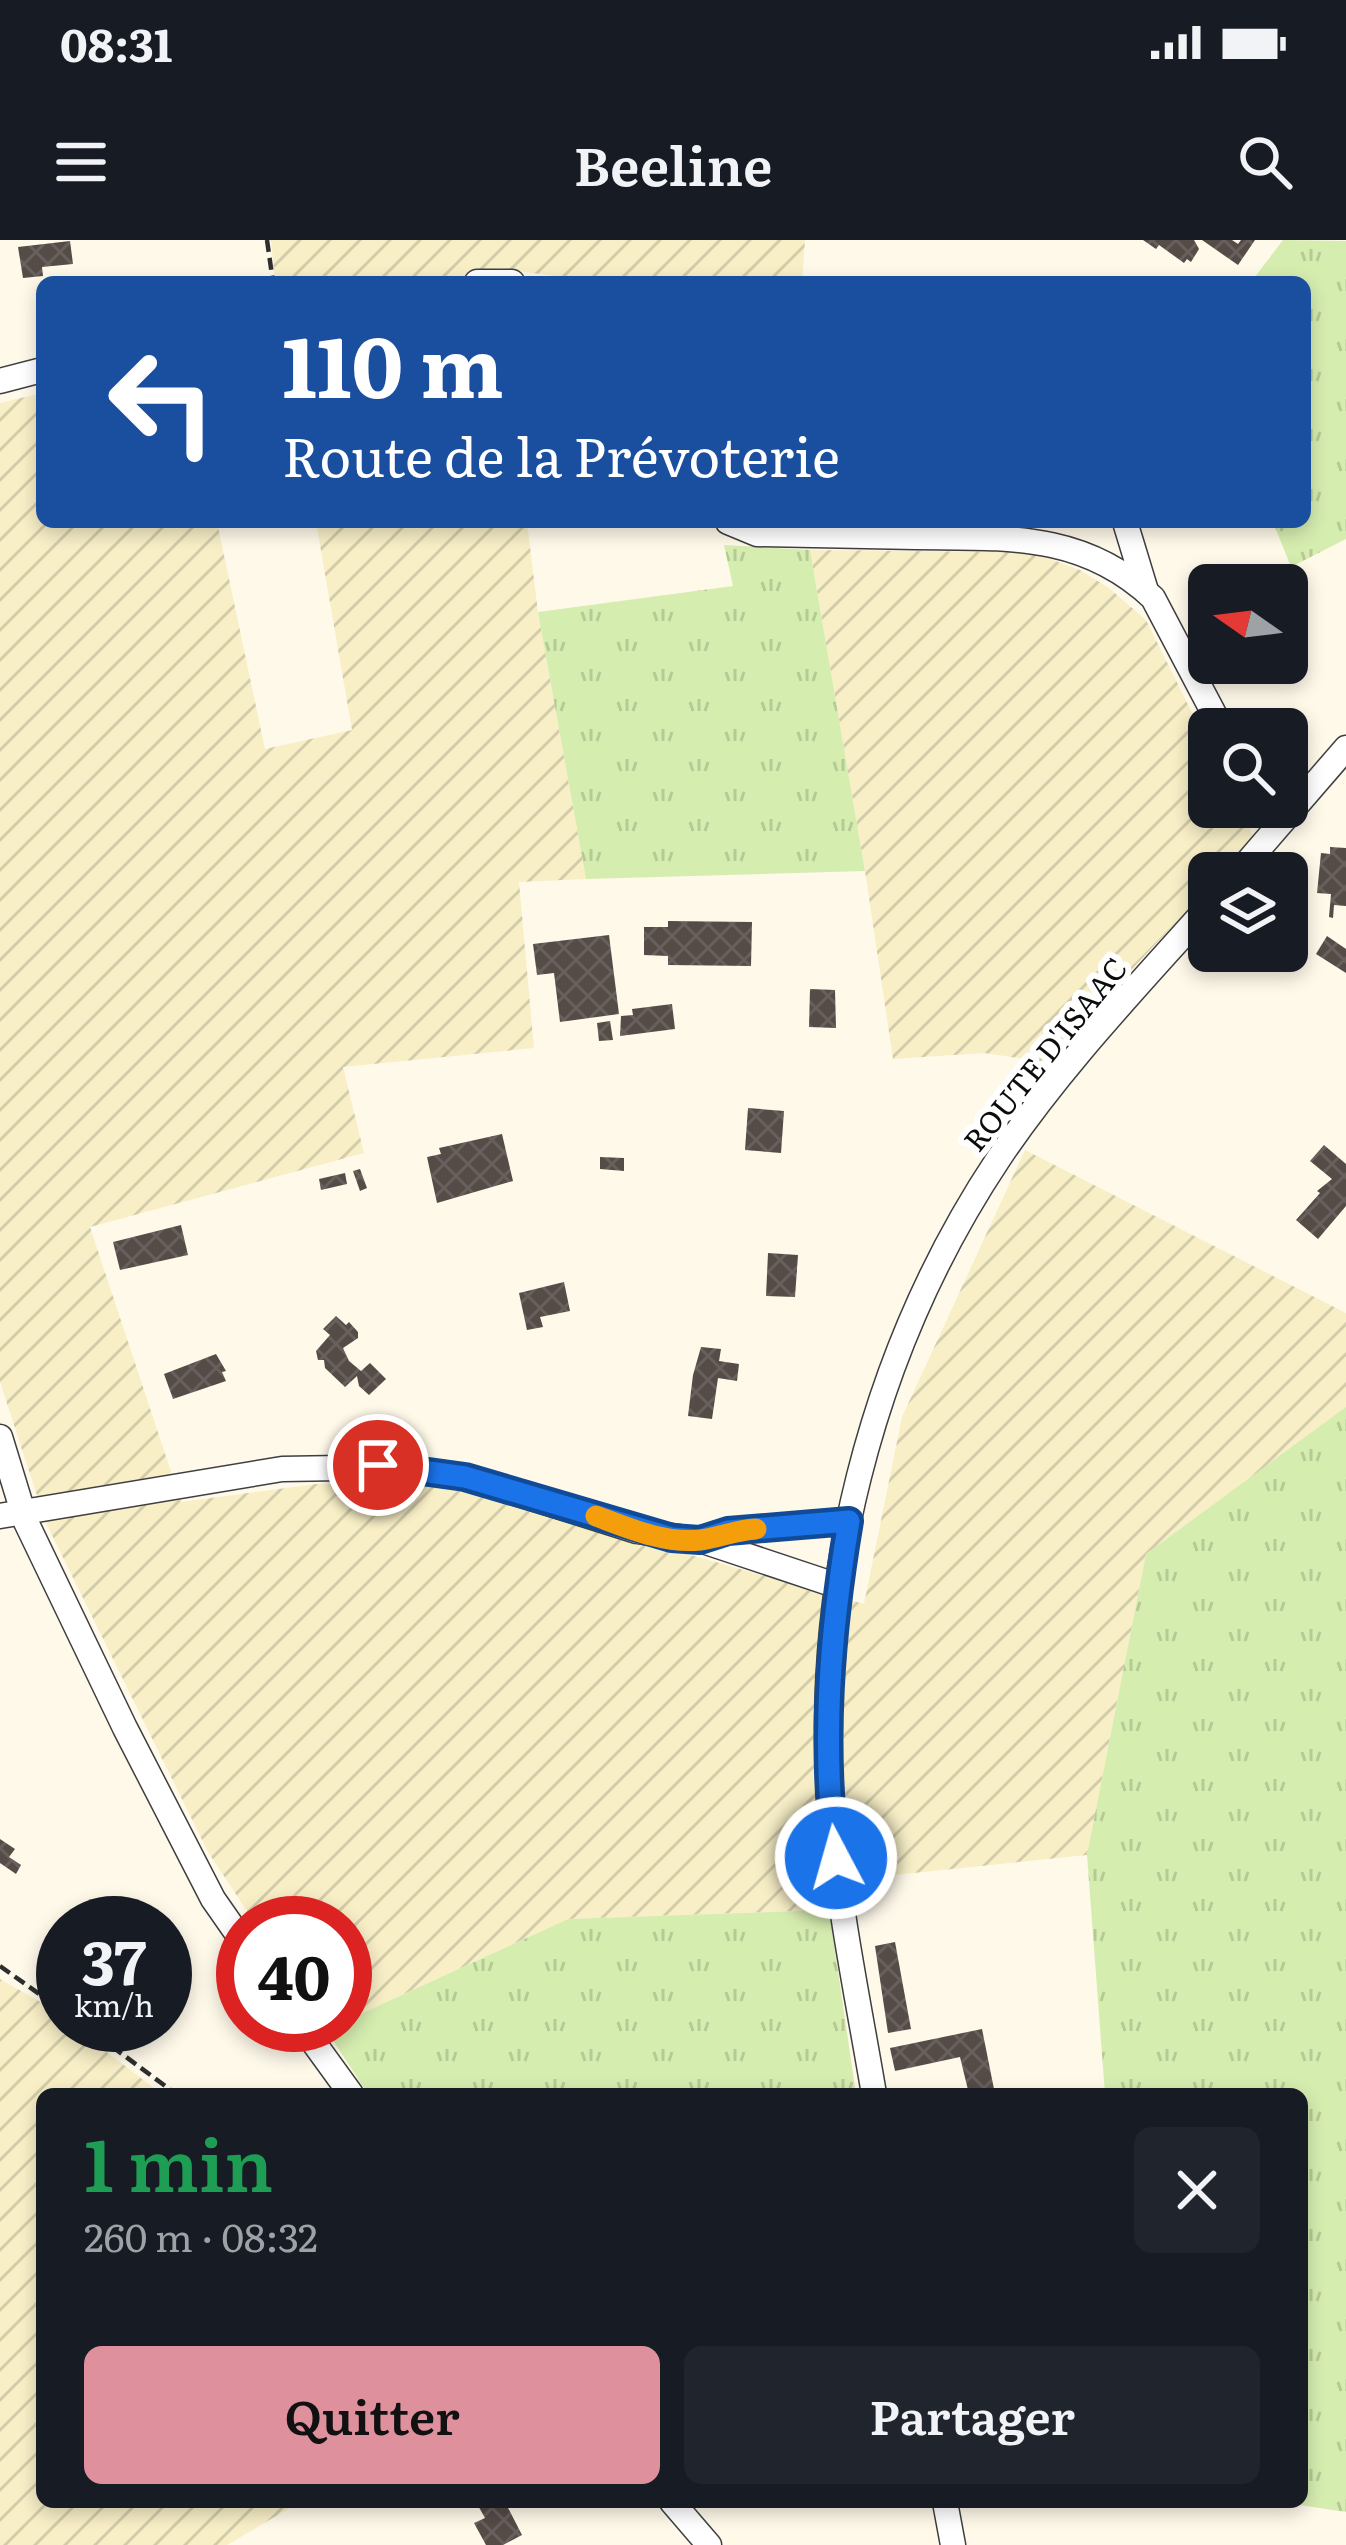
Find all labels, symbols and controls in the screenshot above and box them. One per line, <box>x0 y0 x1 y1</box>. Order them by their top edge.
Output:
text: 08:31 <box>60 9 172 76</box>
text: Beeline <box>573 122 773 203</box>
icon: menu <box>48 129 114 195</box>
icon: search <box>1232 129 1298 195</box>
text: 110 m <box>282 299 504 424</box>
icon: left <box>84 324 240 480</box>
text: Route de la Prévoterie <box>282 413 840 494</box>
north arrow <box>1188 564 1308 684</box>
map controls <box>1188 564 1308 972</box>
button: search <box>1188 708 1308 828</box>
button: layers <box>1188 852 1308 972</box>
street label: ROUTE D'ISAAC <box>952 947 1136 1160</box>
pin <box>327 1414 429 1516</box>
icon: arrive <box>345 1432 411 1498</box>
position arrow <box>773 1795 899 1921</box>
speed limit sign: 40 <box>216 1896 372 2052</box>
text: 37 <box>82 1914 146 2003</box>
text: km/h <box>74 1982 154 2026</box>
text: 1 min <box>84 2107 273 2214</box>
button: close <box>1134 2127 1260 2253</box>
text: 260 m · 08:32 <box>84 2206 318 2264</box>
button: Quitter <box>84 2346 660 2484</box>
button: Partager <box>684 2346 1260 2484</box>

